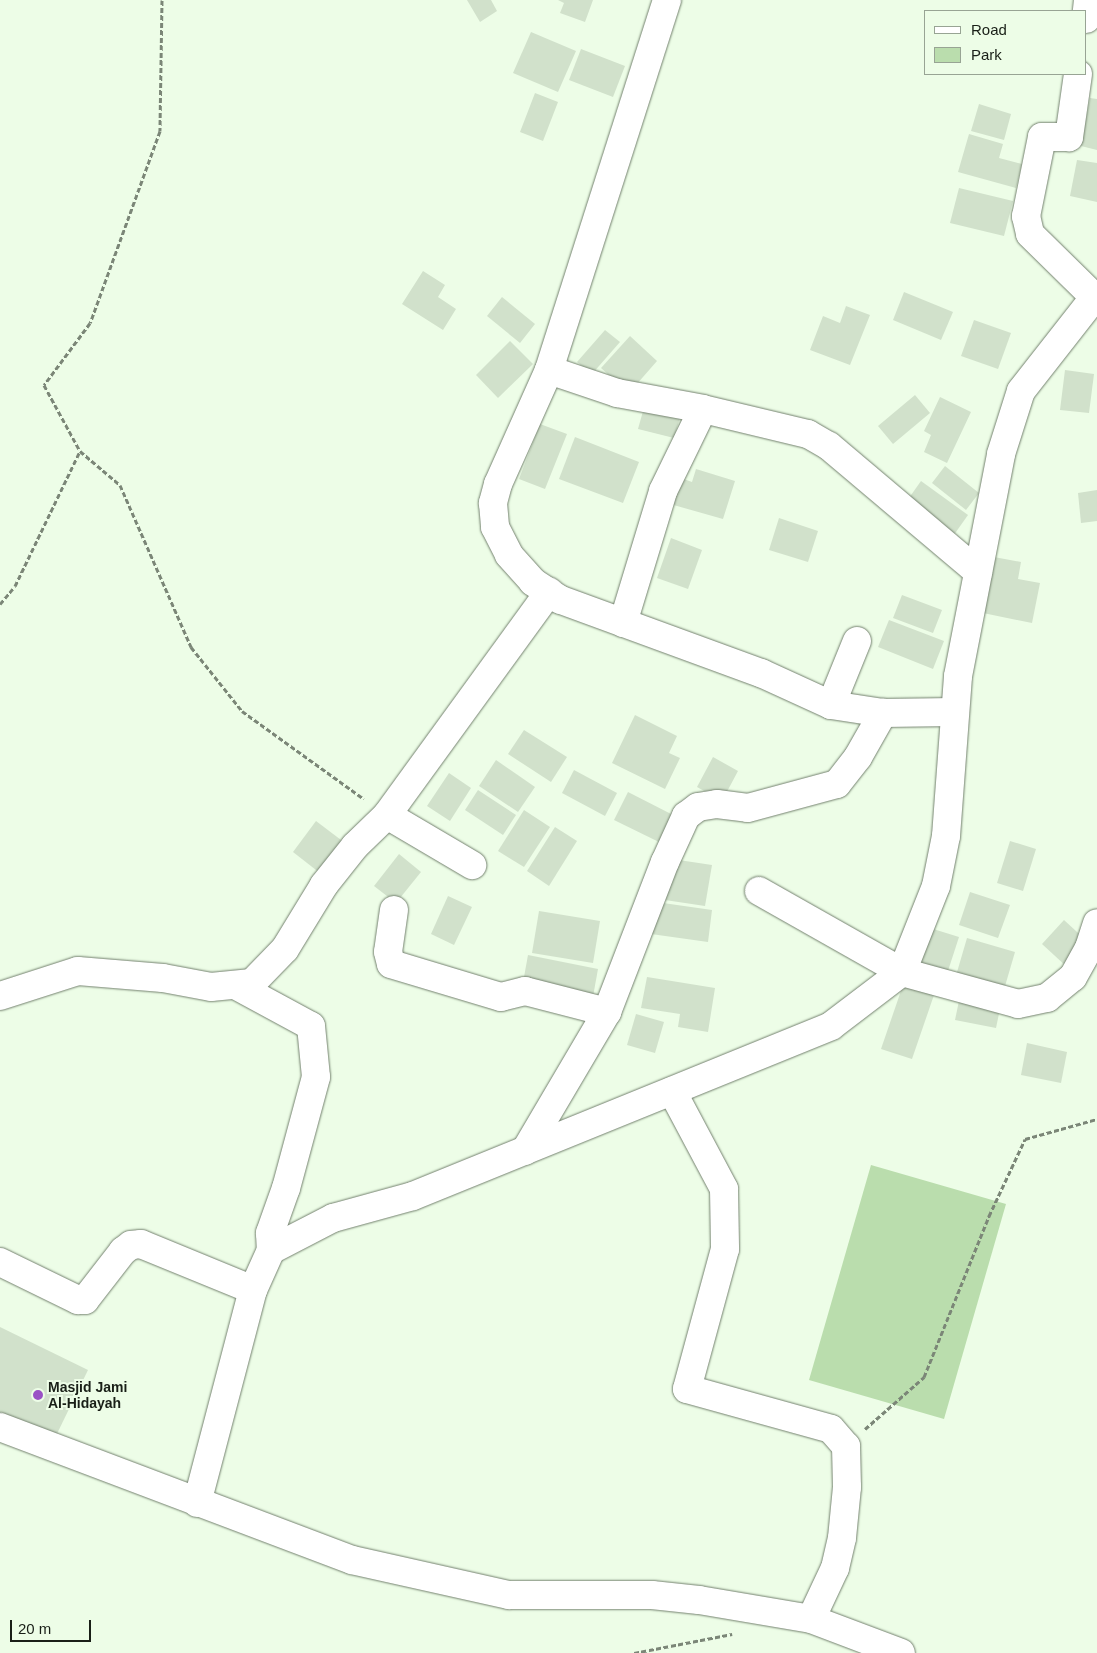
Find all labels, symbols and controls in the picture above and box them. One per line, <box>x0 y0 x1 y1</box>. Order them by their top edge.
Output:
legend <box>924 10 1087 75</box>
text: Road <box>971 21 1007 38</box>
text: Park <box>971 46 1002 63</box>
place label: Masjid Jami Al-Hidayah <box>48 1379 127 1411</box>
marker: Masjid Jami Al-Hidayah <box>32 1389 44 1401</box>
scale bar <box>12 1610 94 1642</box>
text: 20 m <box>18 1620 51 1637</box>

